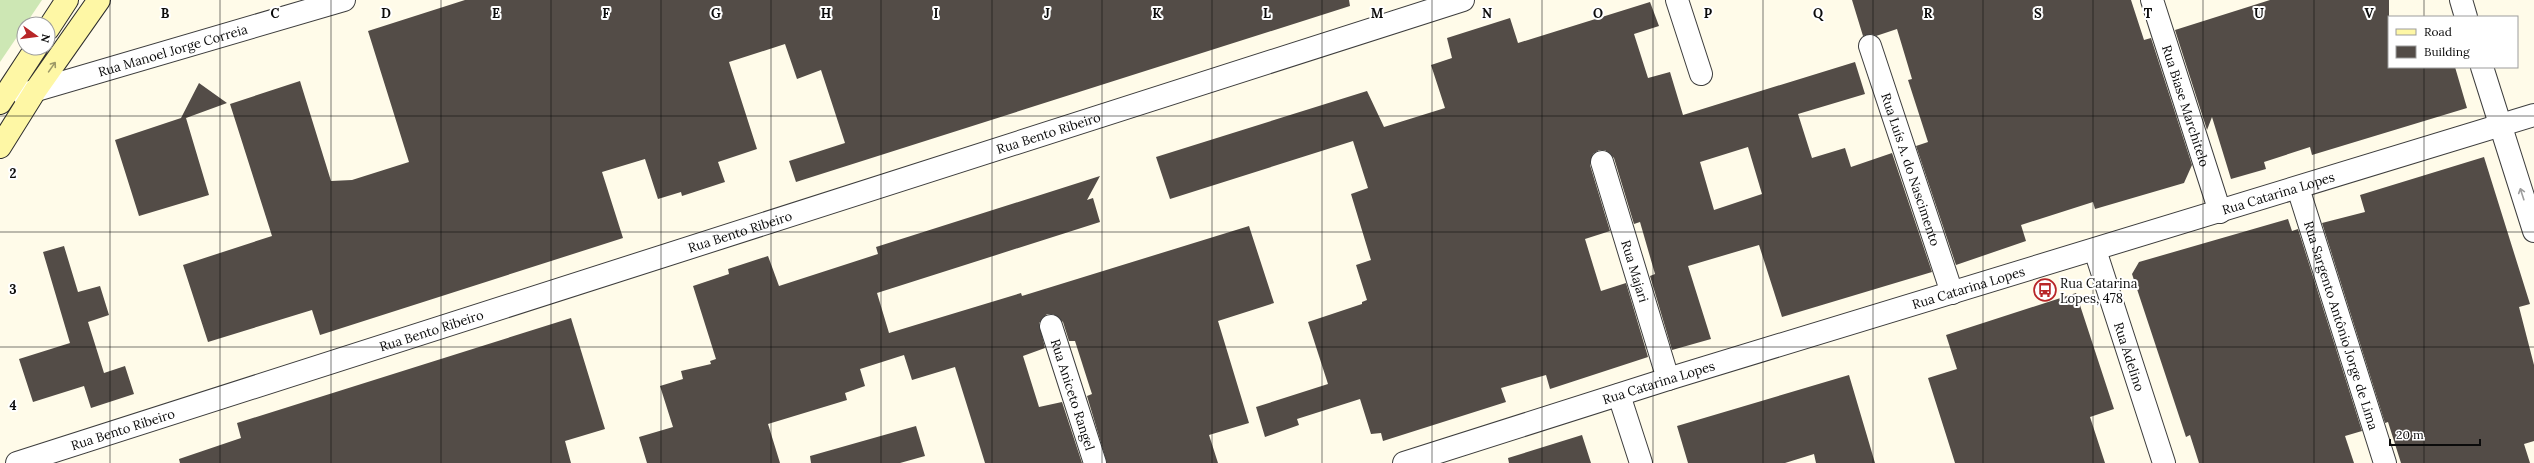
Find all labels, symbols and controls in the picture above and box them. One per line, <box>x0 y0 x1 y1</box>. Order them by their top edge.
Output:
text: B <box>161 5 170 22</box>
text: C <box>271 5 280 22</box>
text: D <box>381 5 391 22</box>
text: E <box>492 5 500 22</box>
text: F <box>602 5 610 22</box>
text: G <box>711 5 721 22</box>
text: H <box>821 5 831 22</box>
text: I <box>933 5 939 22</box>
text: J <box>1044 5 1050 22</box>
text: K <box>1152 5 1162 22</box>
text: L <box>1263 5 1271 22</box>
text: M <box>1371 5 1384 22</box>
text: N <box>1482 5 1492 22</box>
text: O <box>1593 5 1603 22</box>
text: P <box>1704 5 1713 22</box>
text: Q <box>1813 5 1824 22</box>
text: R <box>1924 5 1933 22</box>
text: S <box>2034 5 2042 22</box>
text: T <box>2144 5 2153 22</box>
text: U <box>2254 5 2264 22</box>
text: V <box>2364 5 2374 22</box>
north arrow <box>16 16 56 56</box>
legend <box>2388 16 2518 68</box>
street label: Rua Manoel Jorge Correia <box>96 21 250 81</box>
text: Road <box>2424 24 2452 39</box>
text: N <box>38 33 54 45</box>
street label: Rua Biase Marchitelo <box>2158 43 2213 169</box>
text: Building <box>2424 44 2470 59</box>
one-way arrow <box>48 62 56 73</box>
street label: Rua Luís A. do Nascimento <box>1877 91 1944 249</box>
street label: Rua Bento Ribeiro <box>994 108 1103 158</box>
text: 2 <box>10 165 17 182</box>
street label: Rua Catarina Lopes <box>2220 168 2337 219</box>
one-way arrow <box>2518 187 2525 200</box>
street label: Rua Bento Ribeiro <box>686 207 795 257</box>
street label: Rua Sargento Antônio Jorge de Lima <box>2300 219 2382 432</box>
street label: Rua Majari <box>1617 238 1652 305</box>
street label: Rua Catarina Lopes <box>1910 263 2027 313</box>
place label: Rua Catarina Lopes, 478 <box>2060 275 2138 307</box>
bus stop icon: Rua Catarina Lopes, 478 <box>2032 277 2058 303</box>
text: 3 <box>9 281 17 298</box>
street label: Rua Bento Ribeiro <box>377 306 486 355</box>
street label: Rua Adelino <box>2110 320 2148 394</box>
street label: Rua Aniceto Rangel <box>1047 337 1099 453</box>
street label: Rua Catarina Lopes <box>1600 357 1717 408</box>
text: 4 <box>9 397 17 414</box>
street label: Rua Bento Ribeiro <box>69 405 177 454</box>
scale bar <box>2390 421 2480 447</box>
text: 20 m <box>2396 427 2424 442</box>

